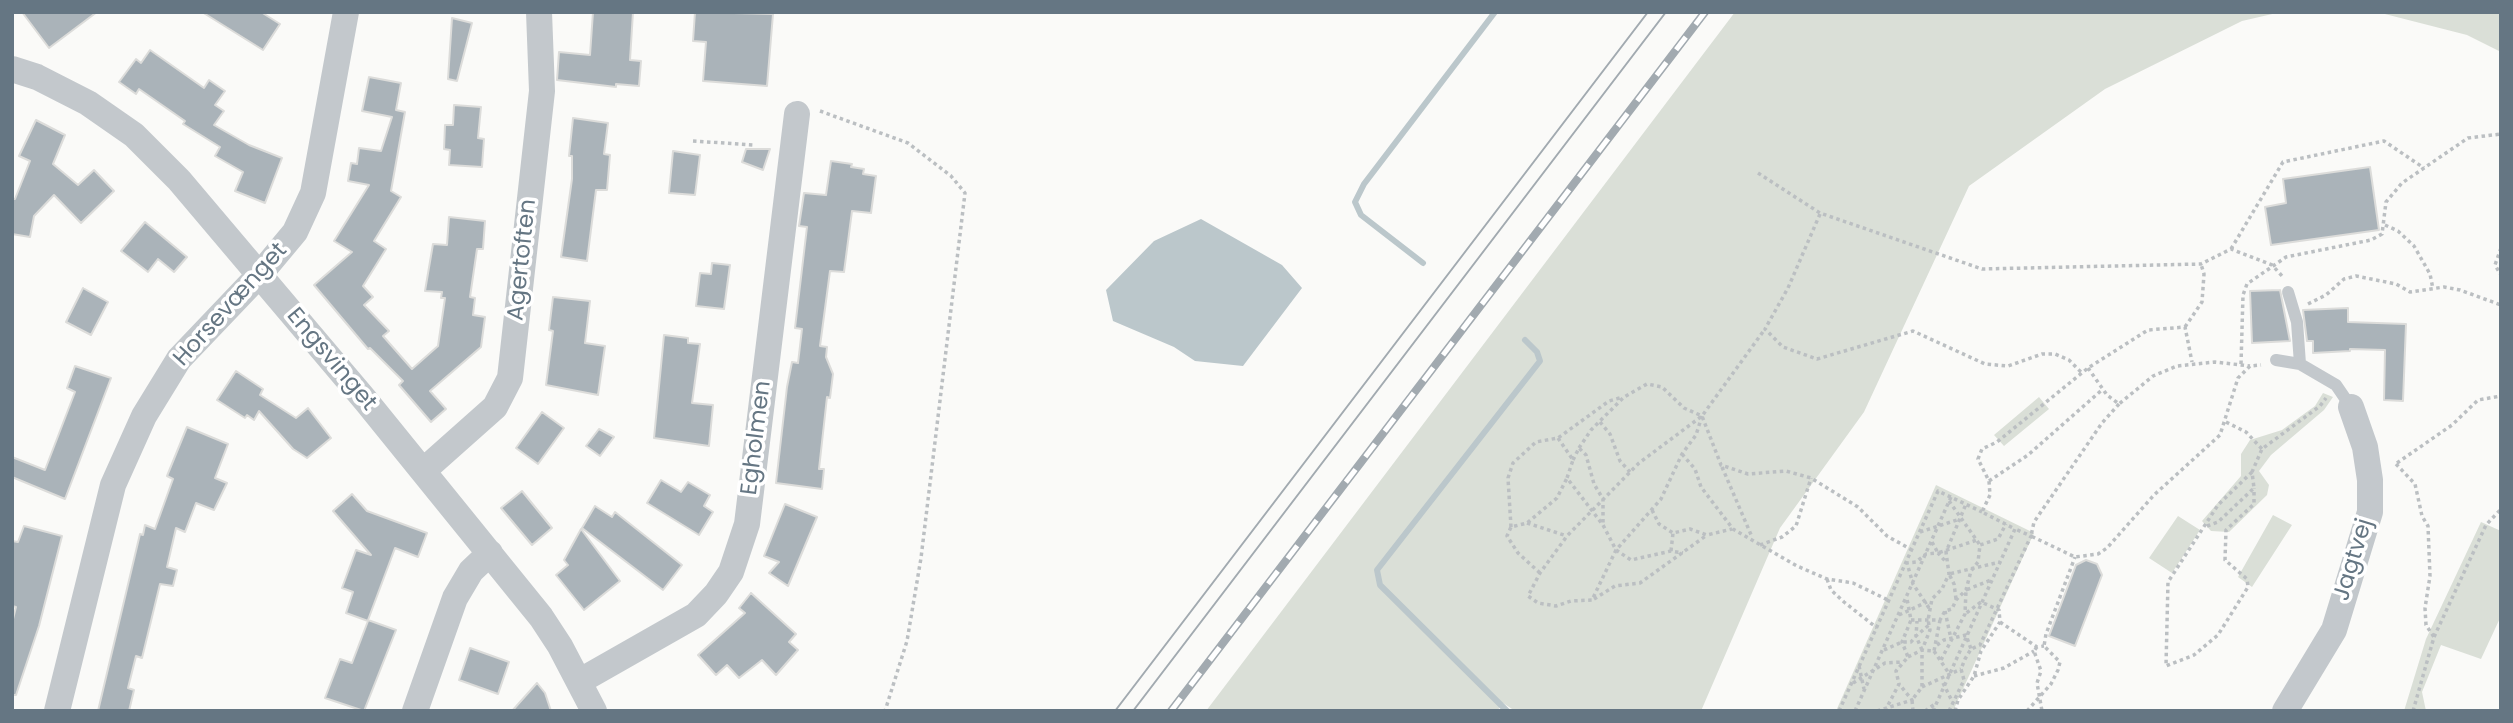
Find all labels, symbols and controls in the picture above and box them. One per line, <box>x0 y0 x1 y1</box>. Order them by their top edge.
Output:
street label: Agertoften <box>503 198 543 322</box>
street label: Horsevænget <box>168 238 294 372</box>
street label: Engsvinget <box>280 303 382 417</box>
street label: Egholmen <box>736 379 778 497</box>
street label: Jagtvej <box>2328 516 2380 604</box>

